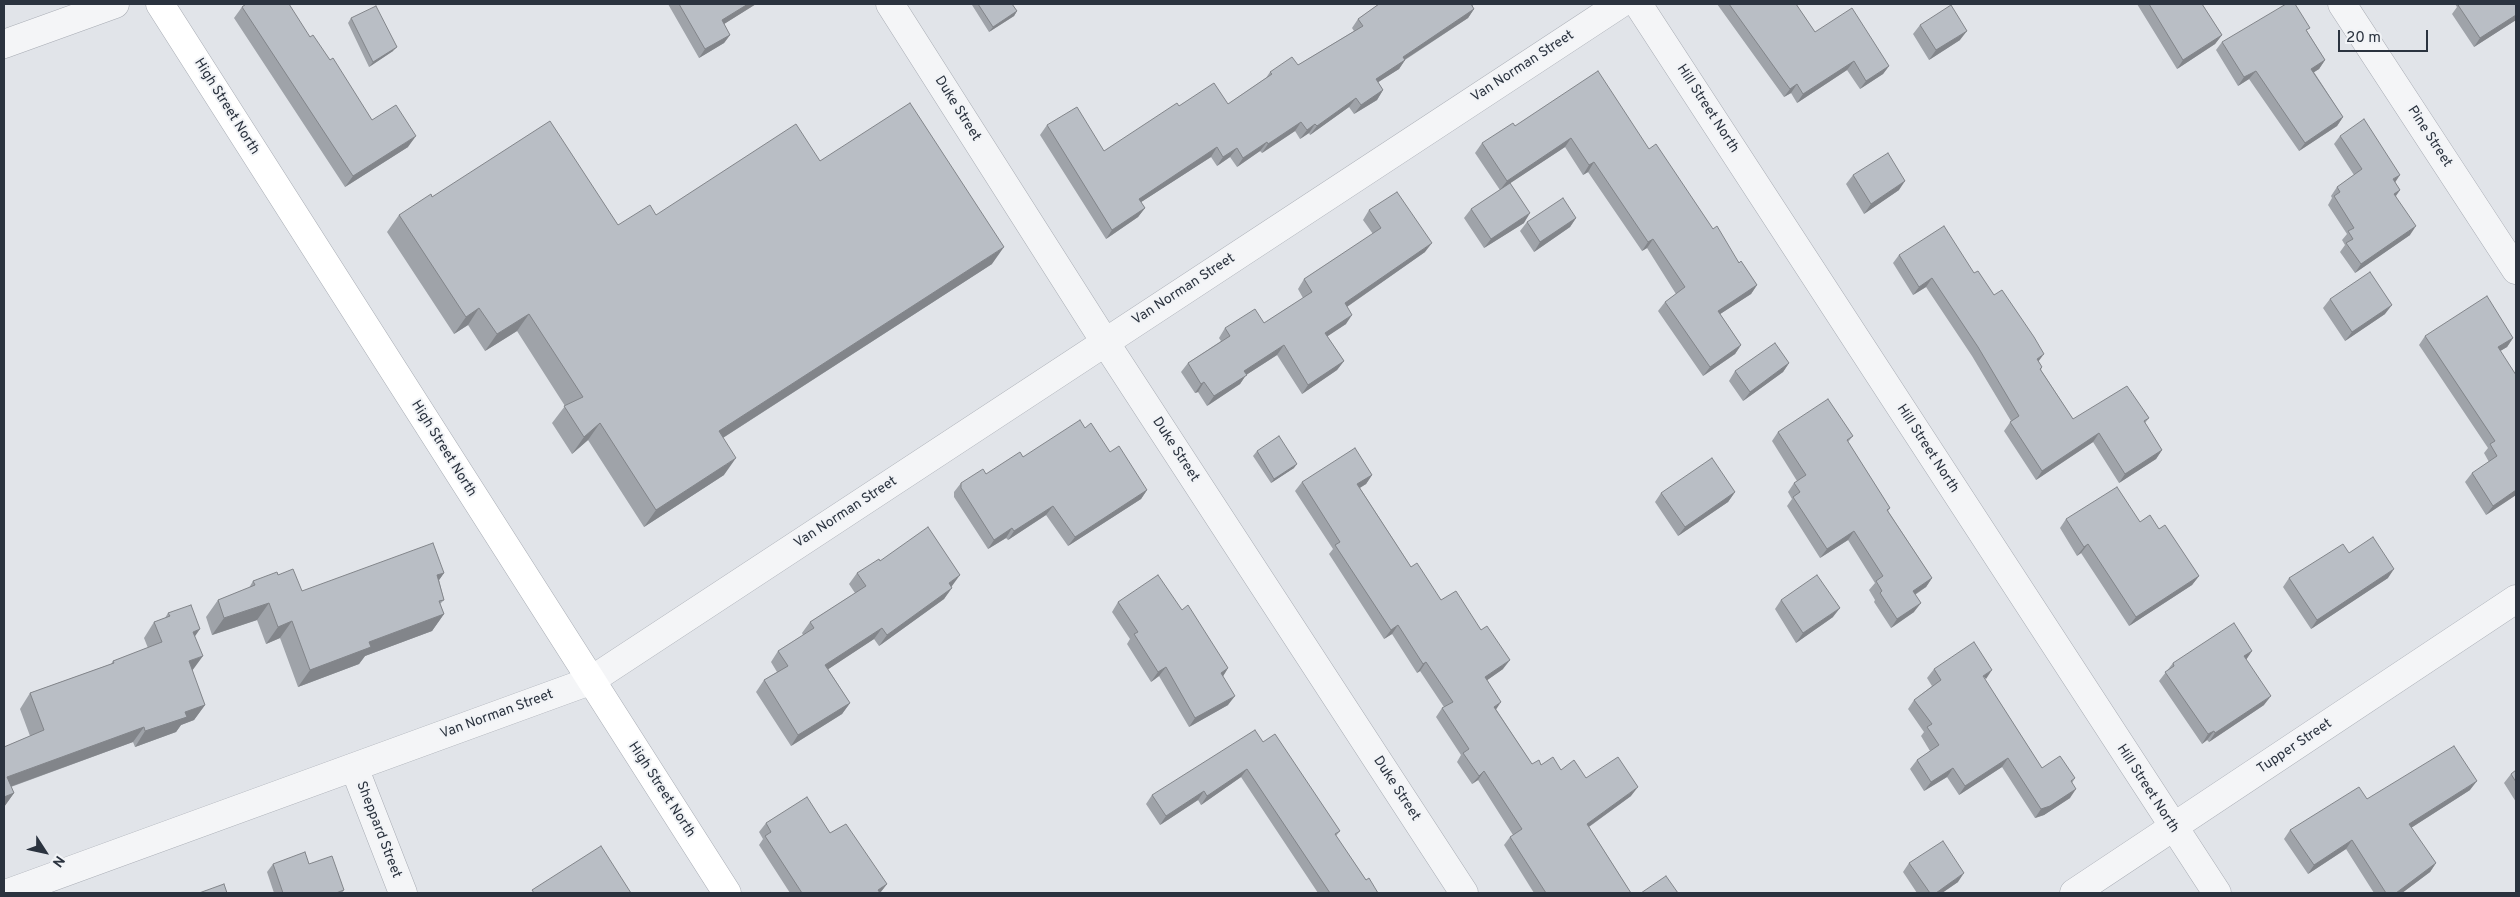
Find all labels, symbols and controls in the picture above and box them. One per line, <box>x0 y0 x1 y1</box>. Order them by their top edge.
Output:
scale bar <box>2340 20 2430 52</box>
street label: Van Norman Street <box>1468 28 1578 106</box>
text: 20 m <box>2346 29 2381 48</box>
street label: High Street North <box>190 56 262 158</box>
street label: Hill Street North <box>1672 62 1742 156</box>
street label: Duke Street <box>930 73 984 145</box>
street label: Pine Street <box>2403 103 2455 171</box>
street label: Van Norman Street <box>1129 251 1239 329</box>
street label: High Street North <box>407 398 479 500</box>
street label: Hill Street North <box>1892 402 1962 496</box>
street label: Duke Street <box>1148 414 1202 486</box>
street label: Van Norman Street <box>791 474 901 552</box>
street label: Van Norman Street <box>438 687 556 743</box>
street label: Tupper Street <box>2254 716 2336 778</box>
street label: High Street North <box>624 739 698 841</box>
street label: Hill Street North <box>2112 742 2182 836</box>
street label: Duke Street <box>1369 753 1423 825</box>
street label: Sheppard Street <box>352 779 404 881</box>
north arrow <box>20 827 70 877</box>
text: N <box>48 852 68 870</box>

